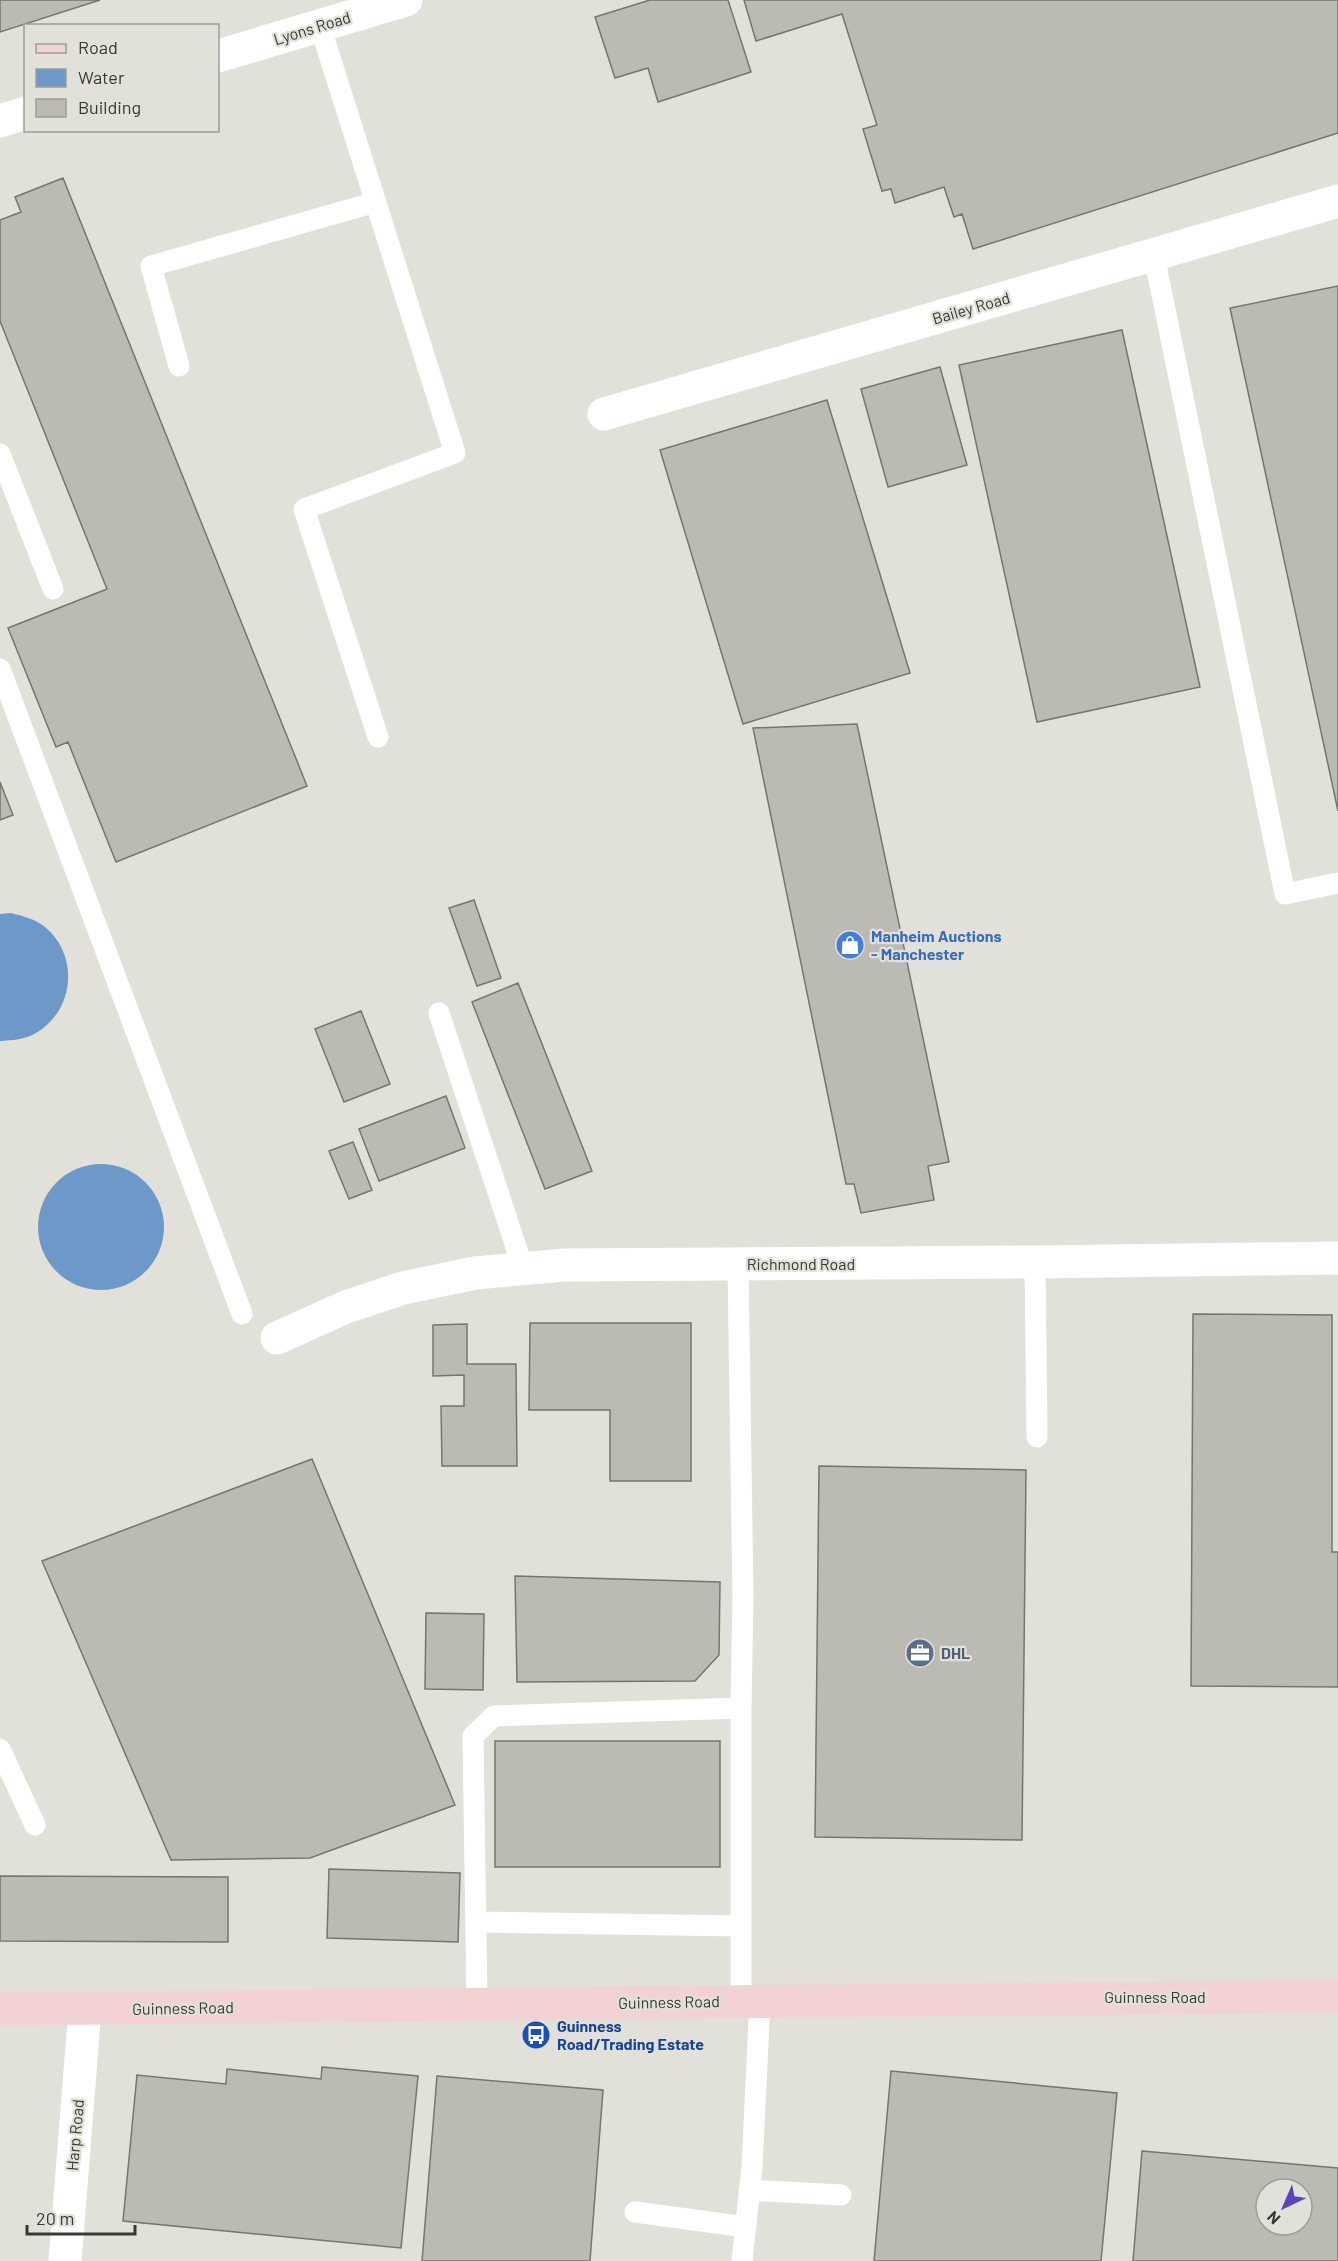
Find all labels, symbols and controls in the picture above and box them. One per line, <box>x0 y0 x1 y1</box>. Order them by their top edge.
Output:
street label: Lyons Road <box>271 7 353 48</box>
legend <box>24 24 219 132</box>
text: Road <box>78 36 118 58</box>
text: Water <box>78 66 125 88</box>
text: Building <box>78 96 141 118</box>
street label: Bailey Road <box>930 287 1012 328</box>
place label: Manheim Auctions - Manchester <box>871 926 1002 963</box>
shop icon: Manheim Auctions - Manchester <box>834 929 866 961</box>
street label: Richmond Road <box>747 1254 855 1273</box>
office icon: DHL <box>904 1637 936 1669</box>
place label: DHL <box>941 1643 970 1662</box>
street label: Guinness Road <box>1104 1987 1206 2006</box>
street label: Guinness Road <box>618 1991 720 2012</box>
street label: Guinness Road <box>132 1997 234 2018</box>
place label: Guinness Road/Trading Estate <box>557 2016 704 2053</box>
bus stop icon: Guinness Road/Trading Estate <box>520 2019 552 2051</box>
street label: Harp Road <box>62 2098 87 2172</box>
north arrow <box>1254 2177 1314 2237</box>
scale bar <box>27 2198 135 2236</box>
text: 20 m <box>36 2207 74 2229</box>
text: N <box>1263 2208 1284 2229</box>

